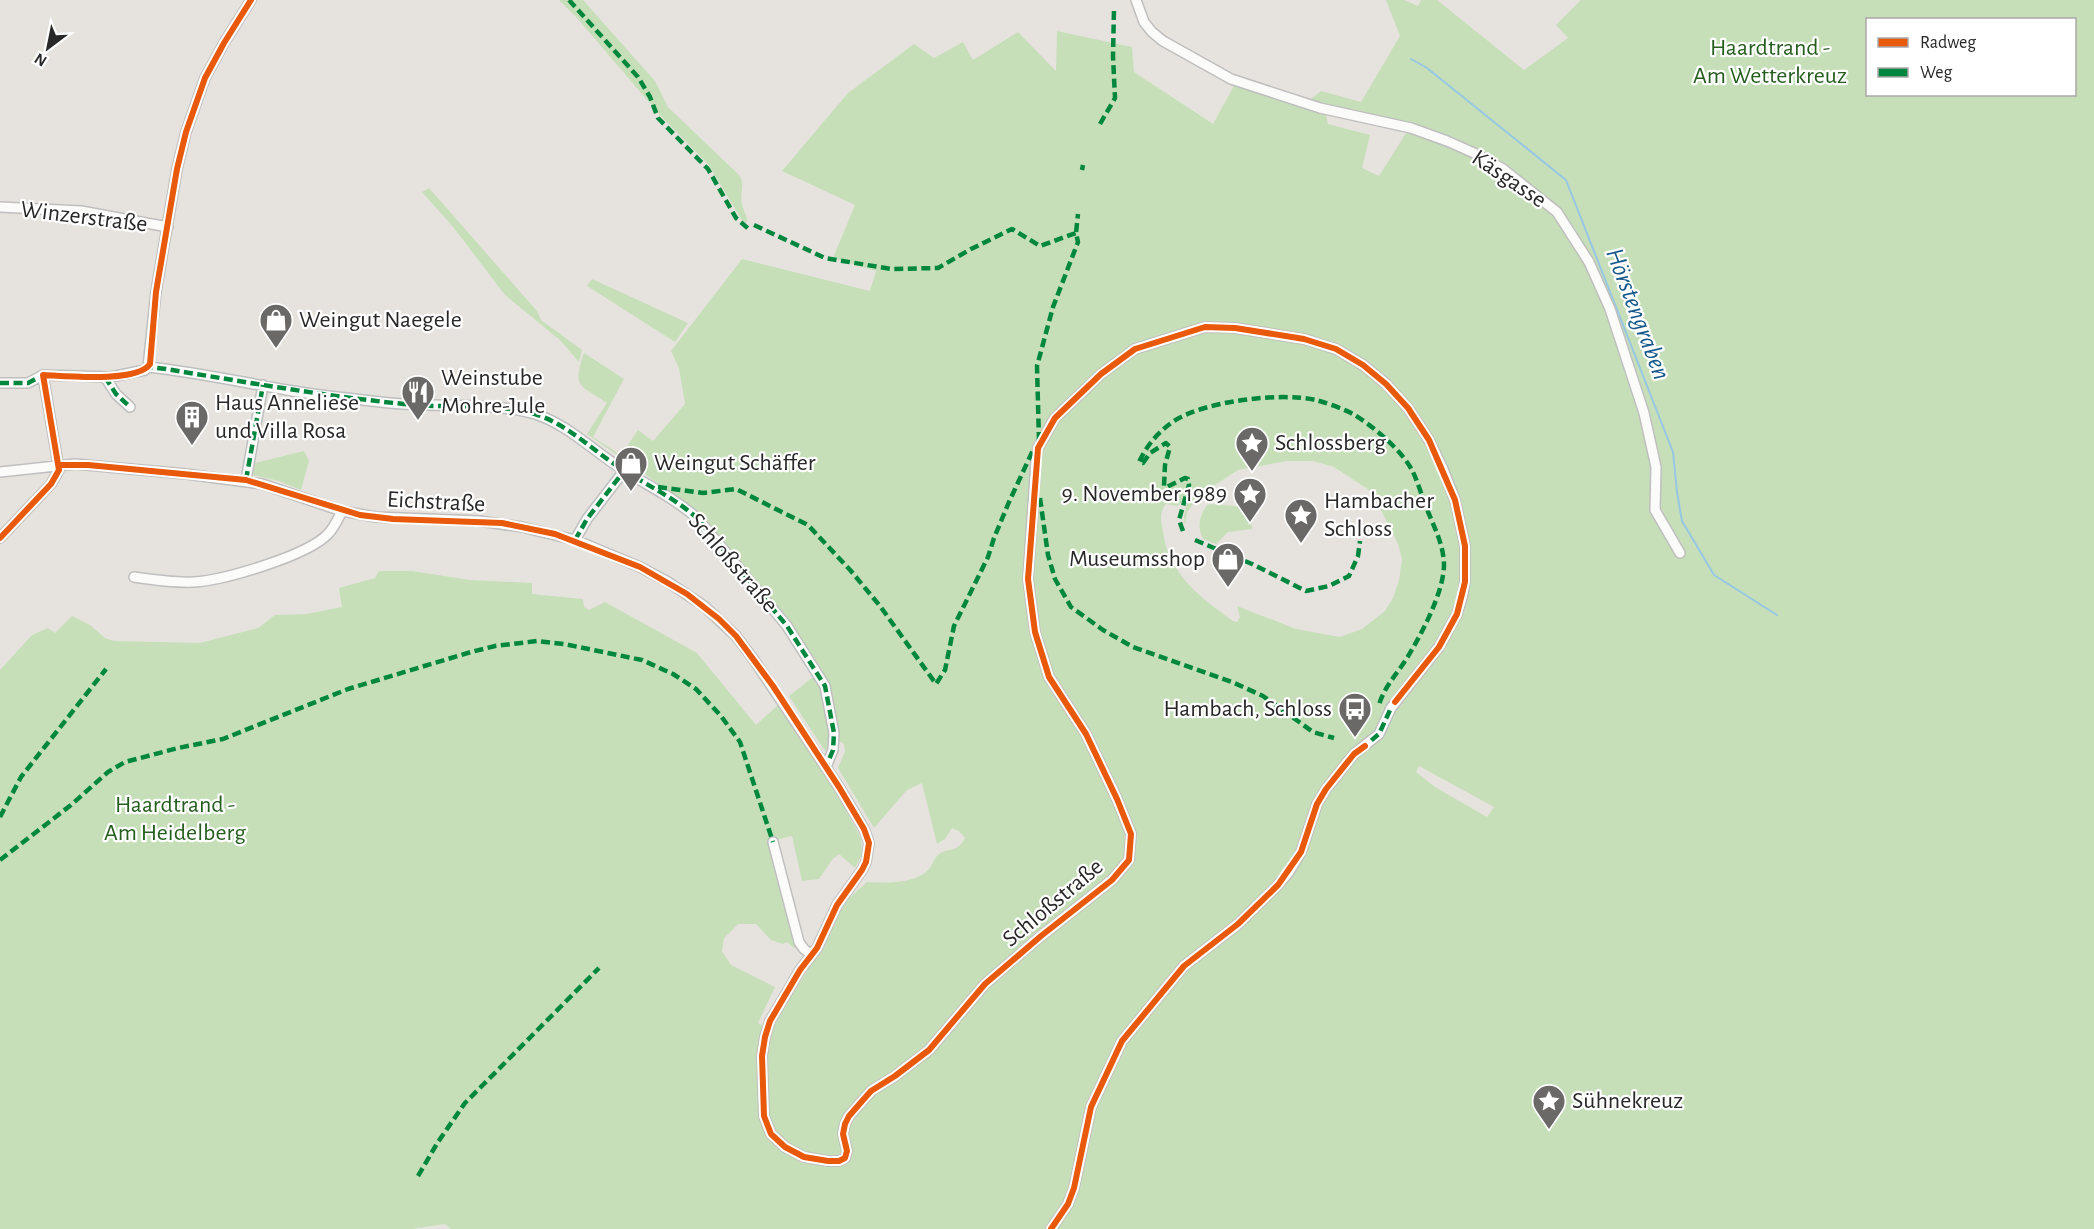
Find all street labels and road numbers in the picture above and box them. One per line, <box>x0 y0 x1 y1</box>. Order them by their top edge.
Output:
street label: Käsgasse <box>1467 146 1551 212</box>
street label: Winzerstraße <box>19 197 149 237</box>
street label: Eichstraße <box>386 487 486 517</box>
street label: Schloßstraße <box>684 509 782 617</box>
street label: Schloßstraße <box>998 854 1108 952</box>

